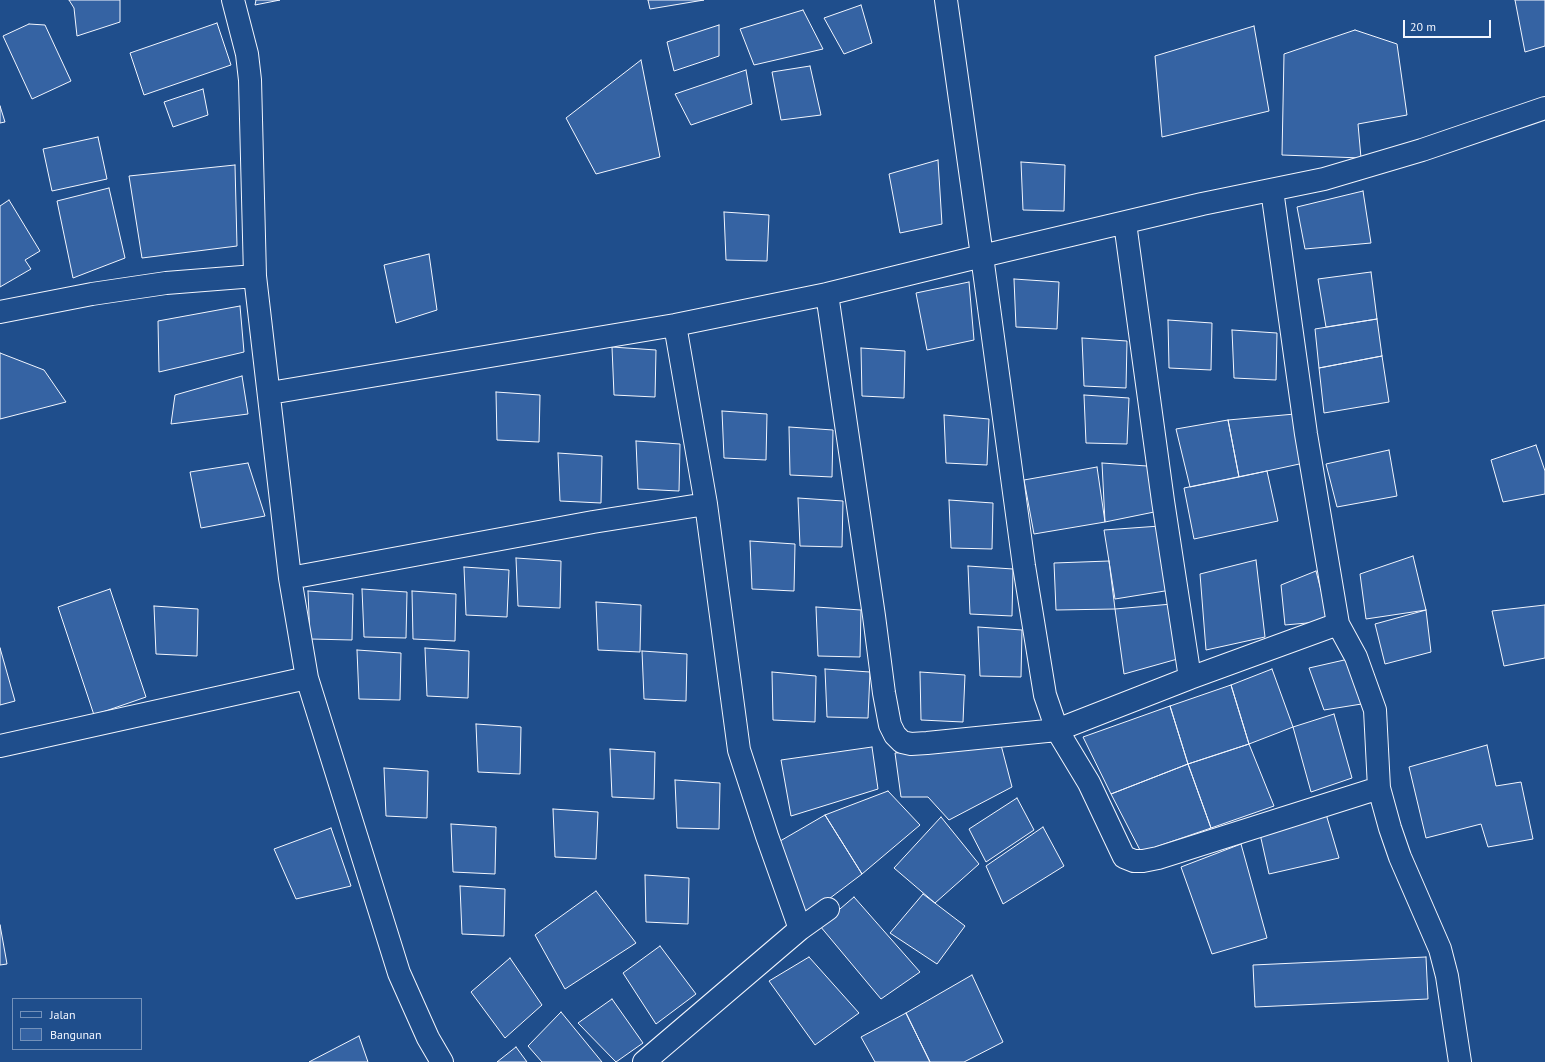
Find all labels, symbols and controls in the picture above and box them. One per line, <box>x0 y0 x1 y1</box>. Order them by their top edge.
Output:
scale bar <box>1405 12 1493 38</box>
text: 20 m <box>1410 19 1436 34</box>
legend <box>12 998 142 1050</box>
text: Jalan <box>50 1007 75 1022</box>
text: Bangunan <box>50 1027 102 1042</box>

